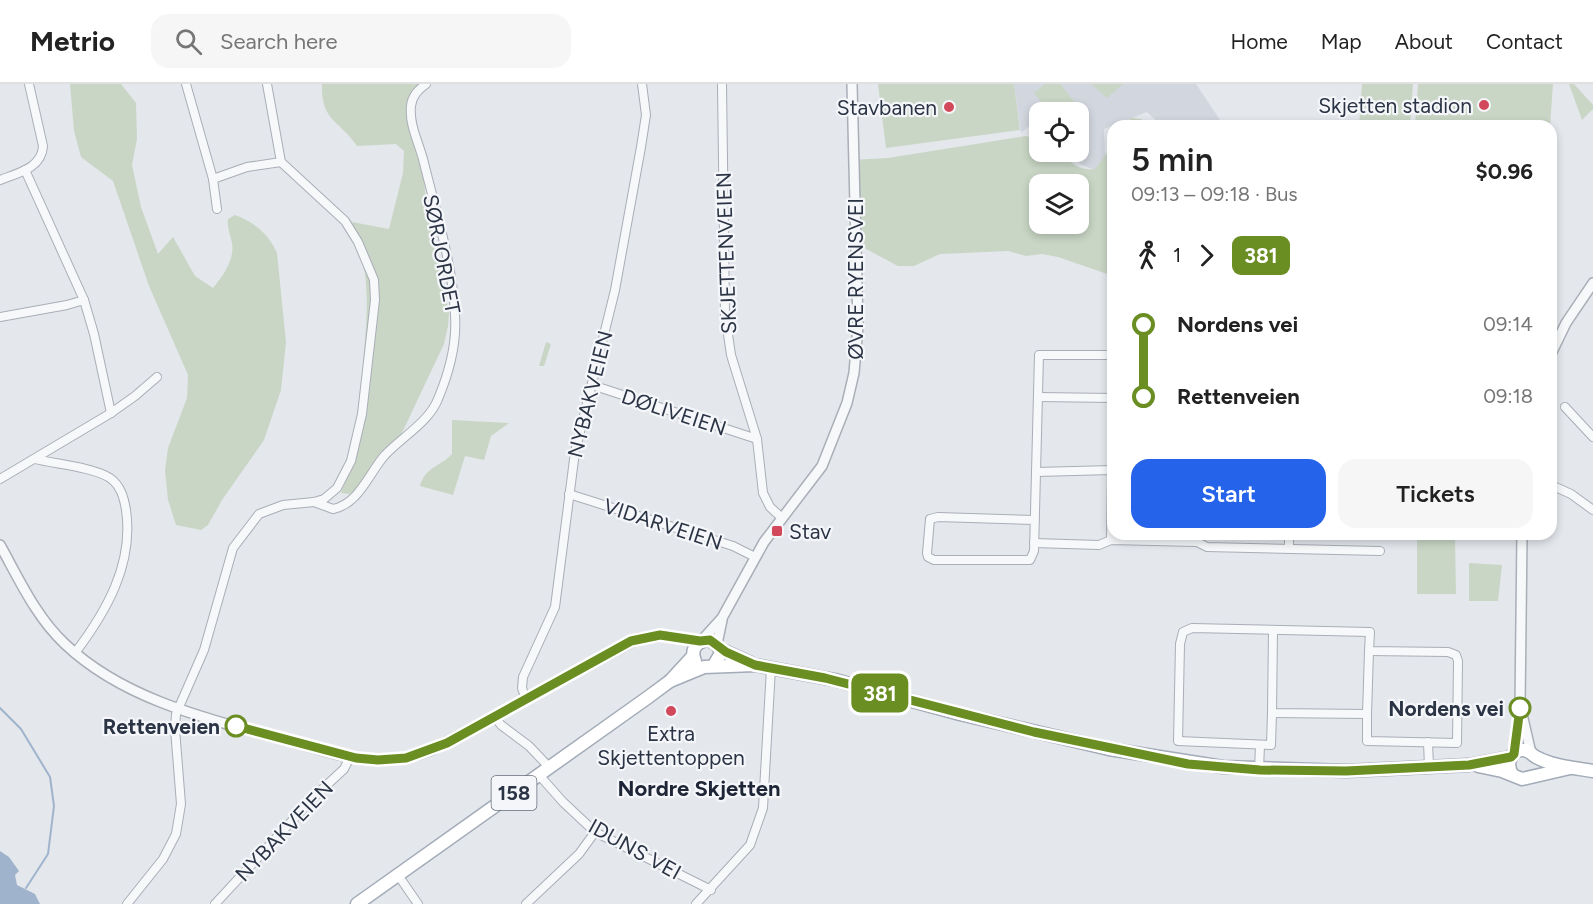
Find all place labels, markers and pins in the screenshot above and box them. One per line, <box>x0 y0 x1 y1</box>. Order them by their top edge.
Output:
place label: Skjetten stadion <box>1318 93 1472 118</box>
place label: Stavbanen <box>837 95 937 120</box>
marker: Skjetten stadion <box>1477 98 1491 112</box>
marker: Stavbanen <box>942 100 956 114</box>
place label: Stav <box>789 519 831 544</box>
marker: Stav <box>770 524 784 538</box>
place label: Nordens vei <box>1388 696 1504 721</box>
marker: Nordens vei <box>1509 697 1531 719</box>
marker: Extra Skjettentoppen <box>664 704 678 718</box>
place label: Rettenveien <box>103 714 220 739</box>
marker: Rettenveien <box>225 715 247 737</box>
place label: Extra Skjettentoppen <box>597 721 745 770</box>

